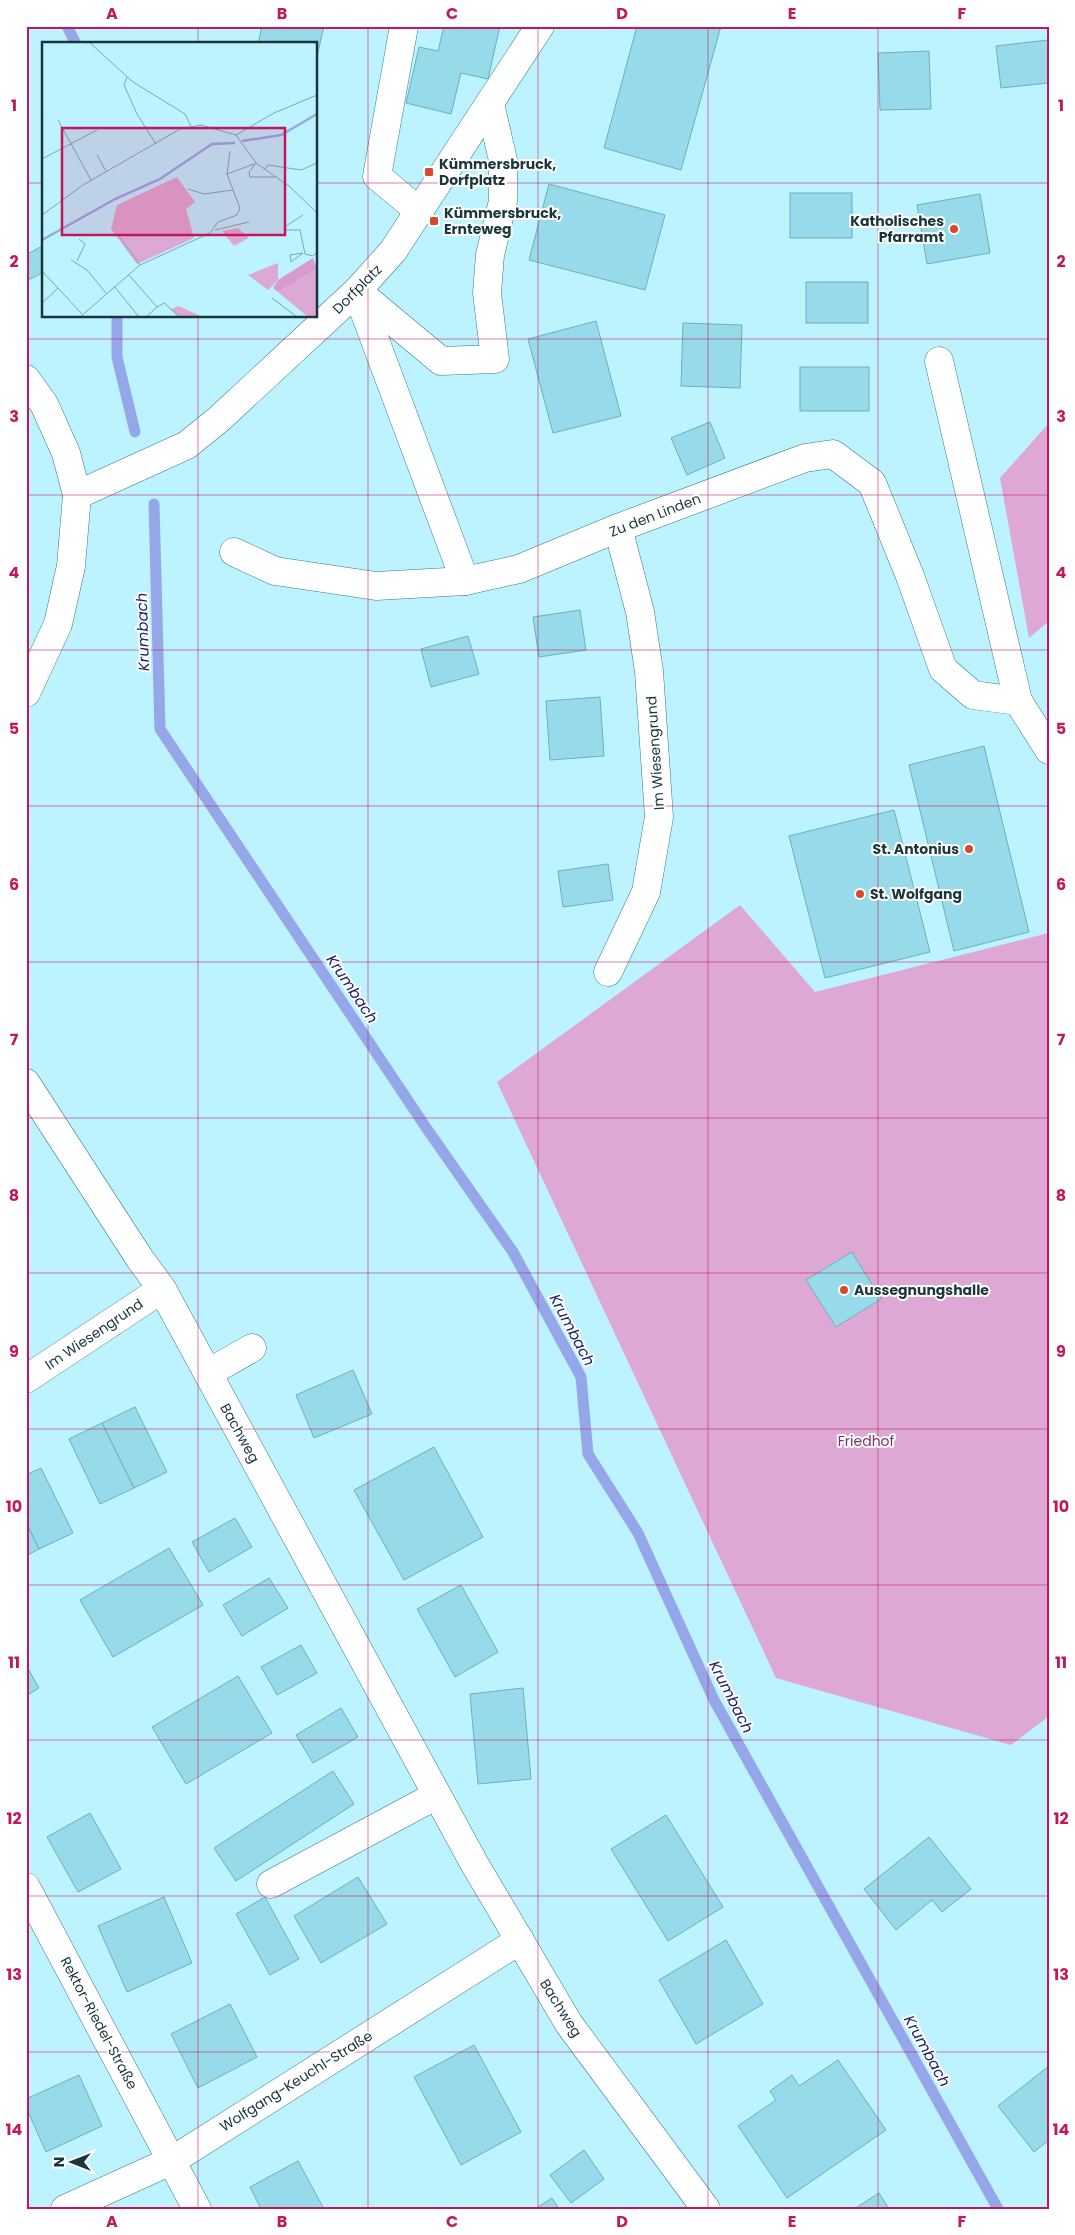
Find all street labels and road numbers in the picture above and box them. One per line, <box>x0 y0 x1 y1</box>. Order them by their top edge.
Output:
street label: Dorfplatz <box>328 260 386 318</box>
street label: Zu den Linden <box>606 488 704 542</box>
street label: Im Wiesengrund <box>641 695 669 811</box>
street label: Im Wiesengrund <box>41 1294 147 1374</box>
street label: Bachweg <box>215 1400 265 1466</box>
street label: Rektor-Riedel-Straße <box>56 1953 143 2093</box>
street label: Bachweg <box>535 1975 587 2041</box>
street label: Wolfgang-Keuchl-Straße <box>216 2026 376 2136</box>

